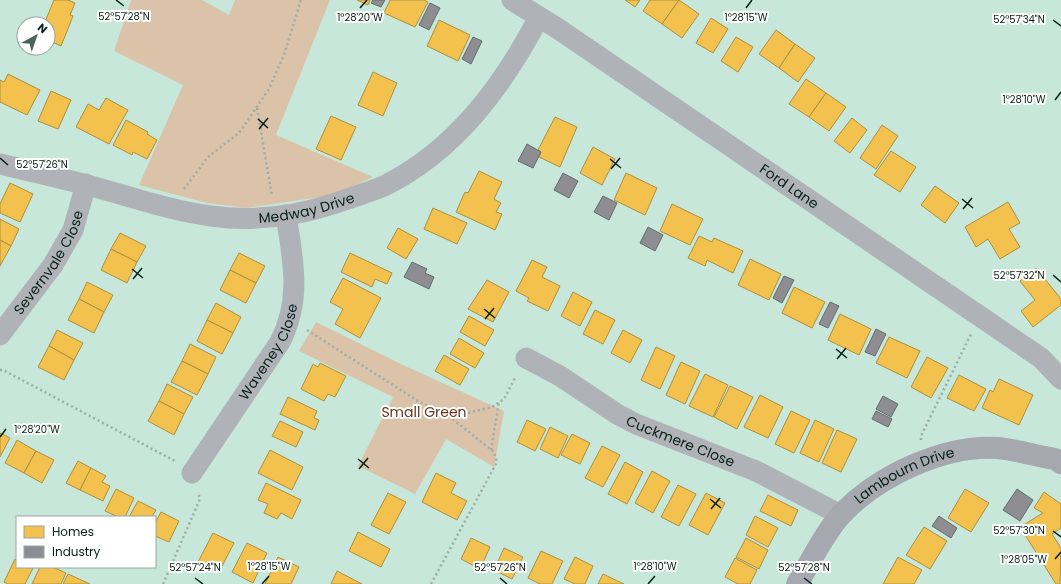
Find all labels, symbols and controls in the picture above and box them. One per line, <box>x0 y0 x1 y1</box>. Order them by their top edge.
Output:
text: 52°57'28"N <box>98 9 150 24</box>
text: 1°28'20"W <box>337 10 383 25</box>
text: 1°28'15"W <box>724 10 768 25</box>
text: 52°57'34"N <box>993 12 1045 27</box>
north arrow <box>16 16 56 56</box>
text: N <box>34 20 51 37</box>
text: 1°28'10"W <box>1002 92 1046 107</box>
text: 52°57'26"N <box>16 157 68 172</box>
street label: Ford Lane <box>756 159 823 214</box>
street label: Medway Drive <box>258 187 357 228</box>
street label: Severnvale Close <box>9 208 88 319</box>
text: 52°57'32"N <box>993 268 1045 283</box>
street label: Waveney Close <box>234 302 302 404</box>
park label: Small Green <box>381 402 467 422</box>
street label: Cuckmere Close <box>622 410 738 472</box>
text: 1°28'20"W <box>14 422 60 437</box>
street label: Lambourn Drive <box>850 442 957 508</box>
legend <box>16 516 156 568</box>
text: Homes <box>52 523 94 540</box>
text: 52°57'30"N <box>993 523 1045 538</box>
text: Industry <box>52 543 101 560</box>
text: 1°28'05"W <box>1001 552 1047 567</box>
text: 1°28'15"W <box>247 559 291 574</box>
text: 1°28'10"W <box>633 559 677 574</box>
text: 52°57'24"N <box>169 560 221 575</box>
text: 52°57'26"N <box>474 560 526 575</box>
text: 52°57'28"N <box>778 560 830 575</box>

